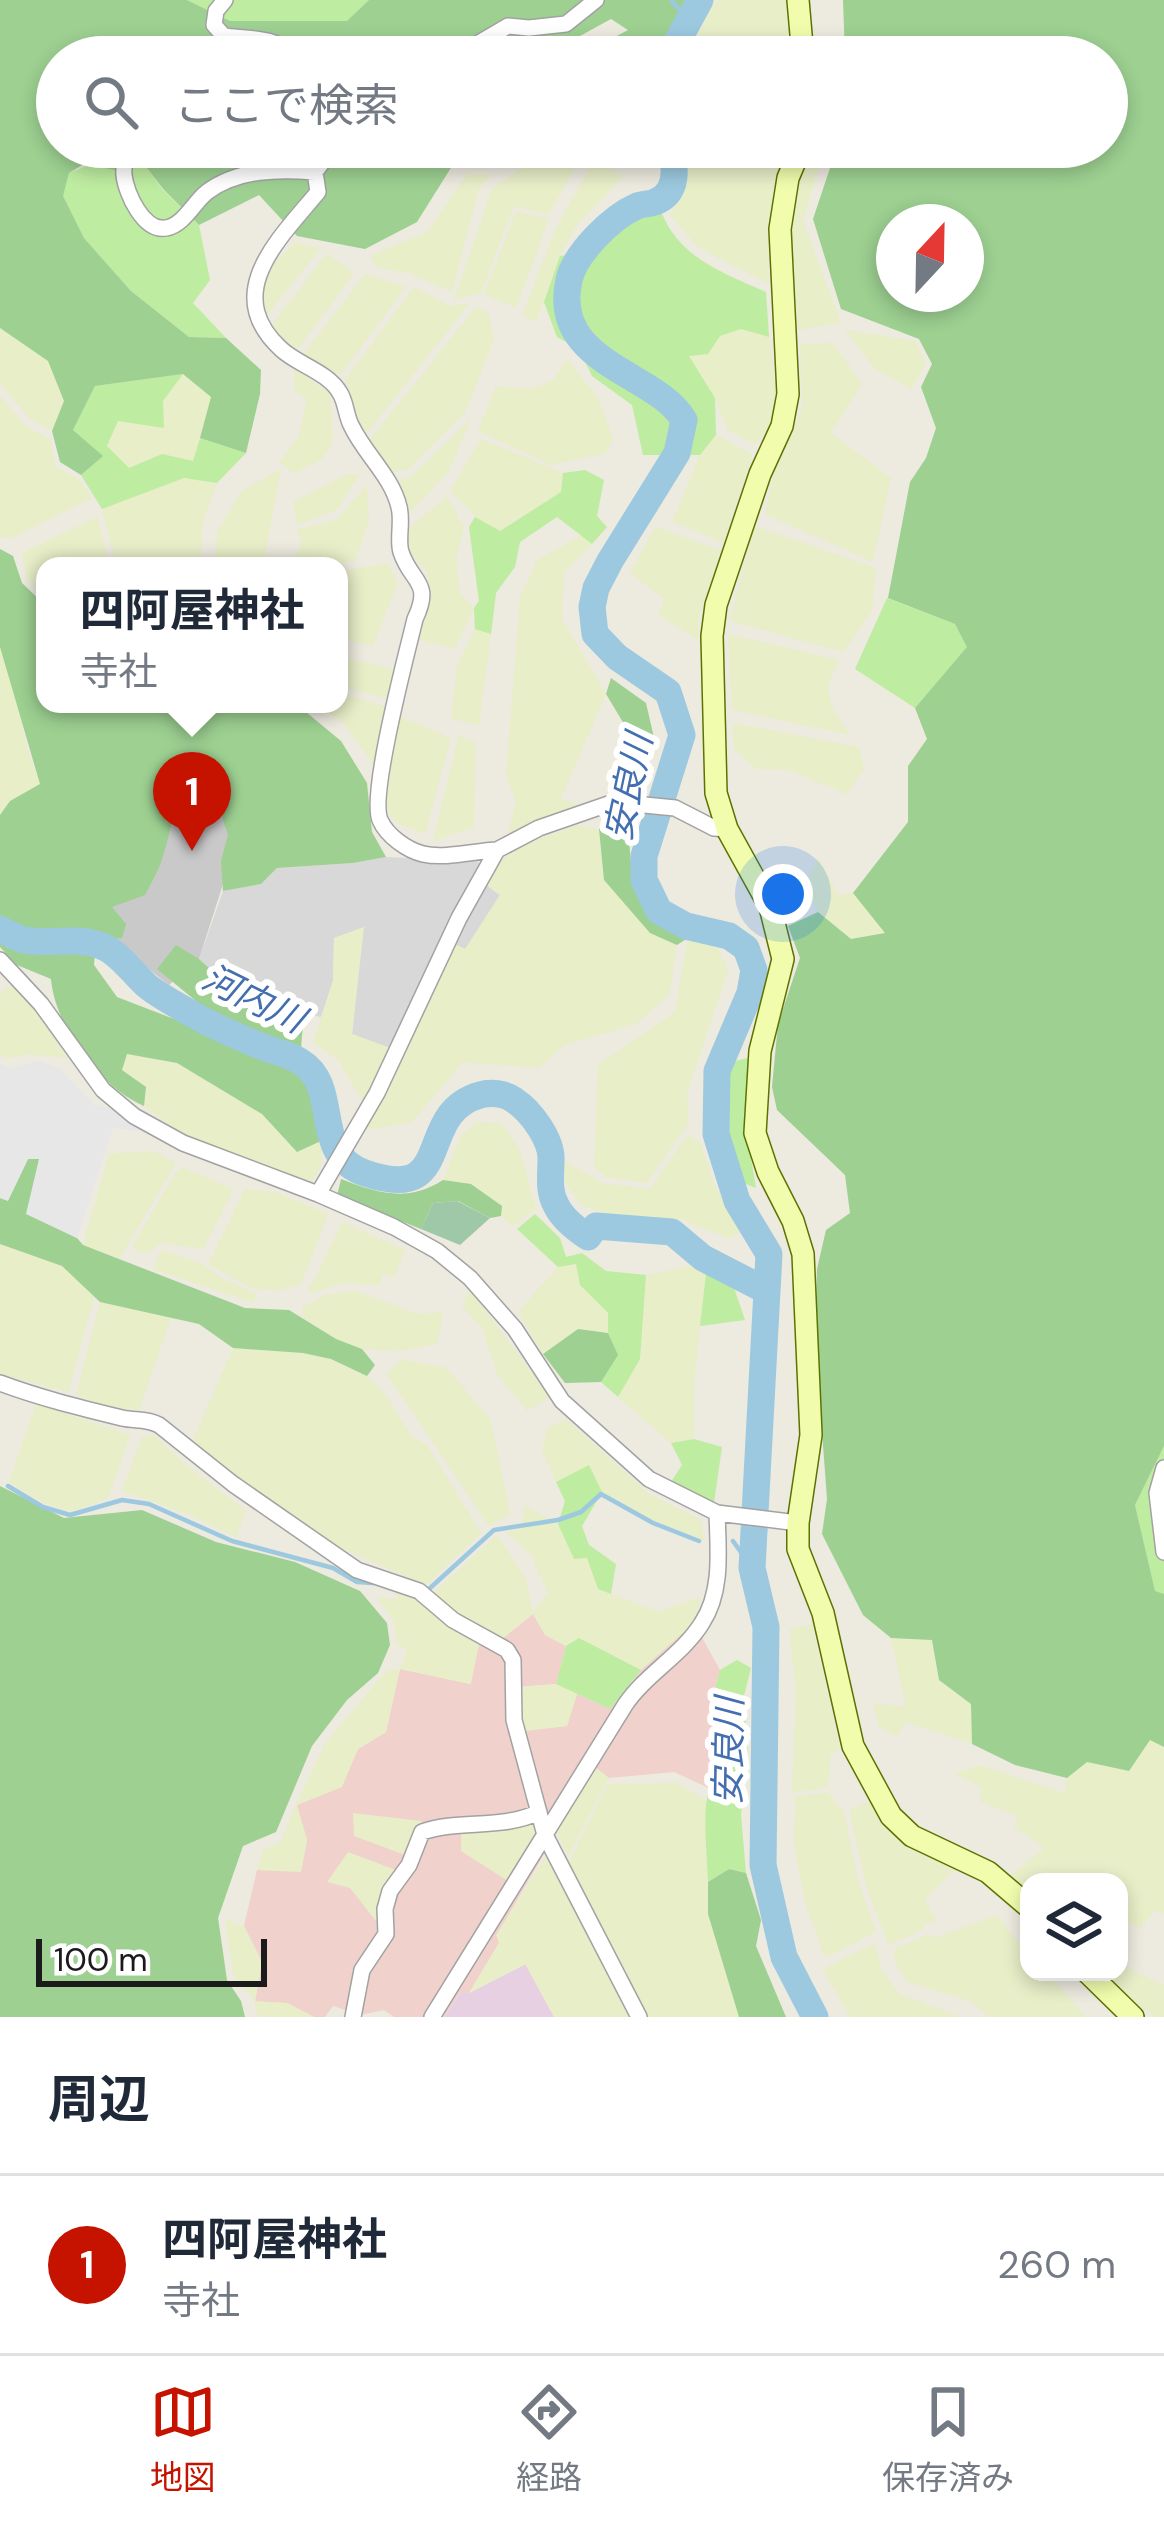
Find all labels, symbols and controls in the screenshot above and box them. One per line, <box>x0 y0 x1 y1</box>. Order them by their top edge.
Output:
search box <box>36 36 1128 168</box>
icon: search <box>78 69 144 135</box>
text: ここで検索 <box>174 76 399 135</box>
north arrow <box>876 204 984 312</box>
popup <box>36 557 348 713</box>
text: 四阿屋神社 <box>79 581 305 640</box>
text: 寺社 <box>79 646 158 697</box>
water label: 安良川 <box>594 725 664 845</box>
pin: 1 <box>153 752 231 851</box>
your location <box>753 864 813 924</box>
water label: 河内川 <box>195 954 316 1045</box>
water label: 安良川 <box>704 1693 753 1805</box>
map controls <box>1020 1873 1128 1981</box>
button: layers <box>1020 1873 1128 1981</box>
scale bar <box>36 1933 267 1986</box>
text: 100 m <box>54 1938 148 1981</box>
text: 周辺 <box>48 2066 150 2133</box>
text: 四阿屋神社 <box>162 2210 387 2269</box>
text: 1 <box>80 2239 94 2290</box>
text: 260 m <box>997 2239 1116 2290</box>
text: 寺社 <box>162 2275 240 2326</box>
tab: 地図 <box>150 2379 216 2499</box>
tab: 経路 <box>516 2379 582 2499</box>
tab: 保存済み <box>882 2379 1014 2499</box>

